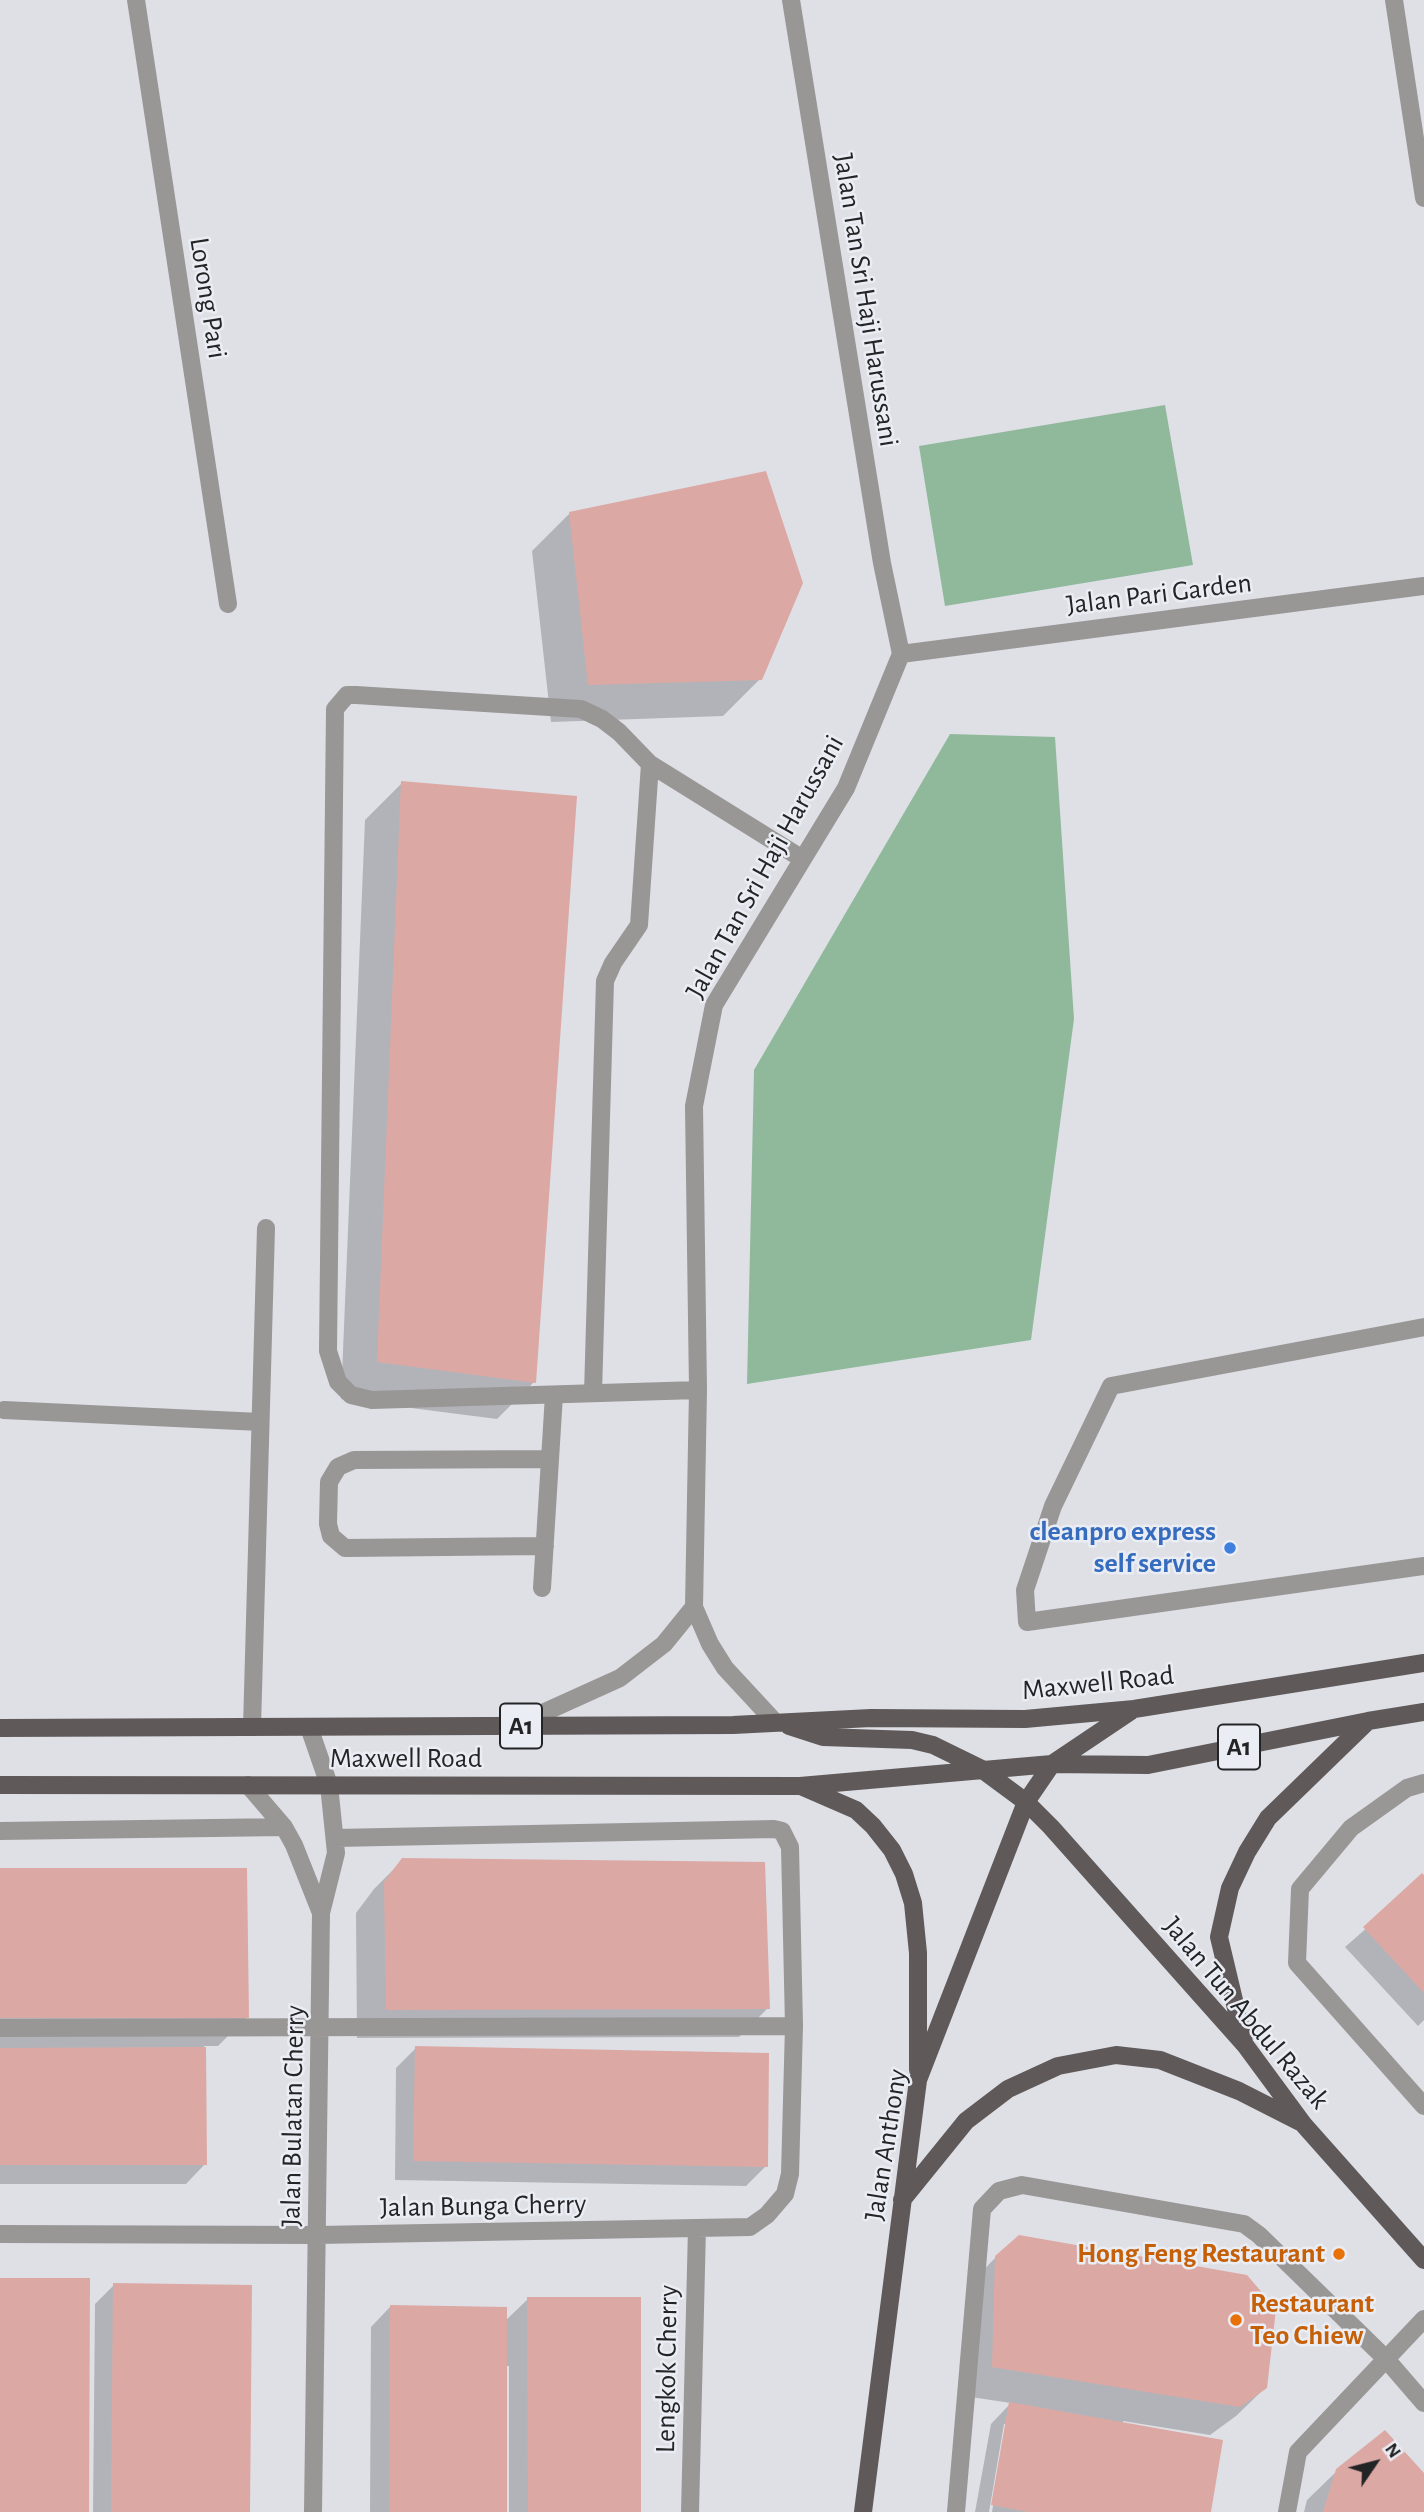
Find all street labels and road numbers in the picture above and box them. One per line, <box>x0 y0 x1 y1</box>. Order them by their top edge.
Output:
street label: Jalan Tan Sri Haji Harussani <box>826 151 906 449</box>
street label: Lorong Pari <box>182 235 234 361</box>
street label: Jalan Pari Garden <box>1064 566 1254 622</box>
street label: Jalan Tan Sri Haji Harussani <box>679 729 851 1005</box>
street label: Maxwell Road <box>1020 1658 1176 1708</box>
road number: A1 <box>500 1704 542 1749</box>
road number: A1 <box>1218 1724 1260 1770</box>
street label: Maxwell Road <box>330 1742 482 1776</box>
street label: Jalan Tun Abdul Razak <box>1156 1910 1336 2116</box>
street label: Jalan Bulatan Cherry <box>274 2005 312 2227</box>
street label: Jalan Anthony <box>857 2067 915 2223</box>
street label: Jalan Bunga Cherry <box>380 2187 586 2225</box>
street label: Lengkok Cherry <box>649 2285 685 2453</box>

